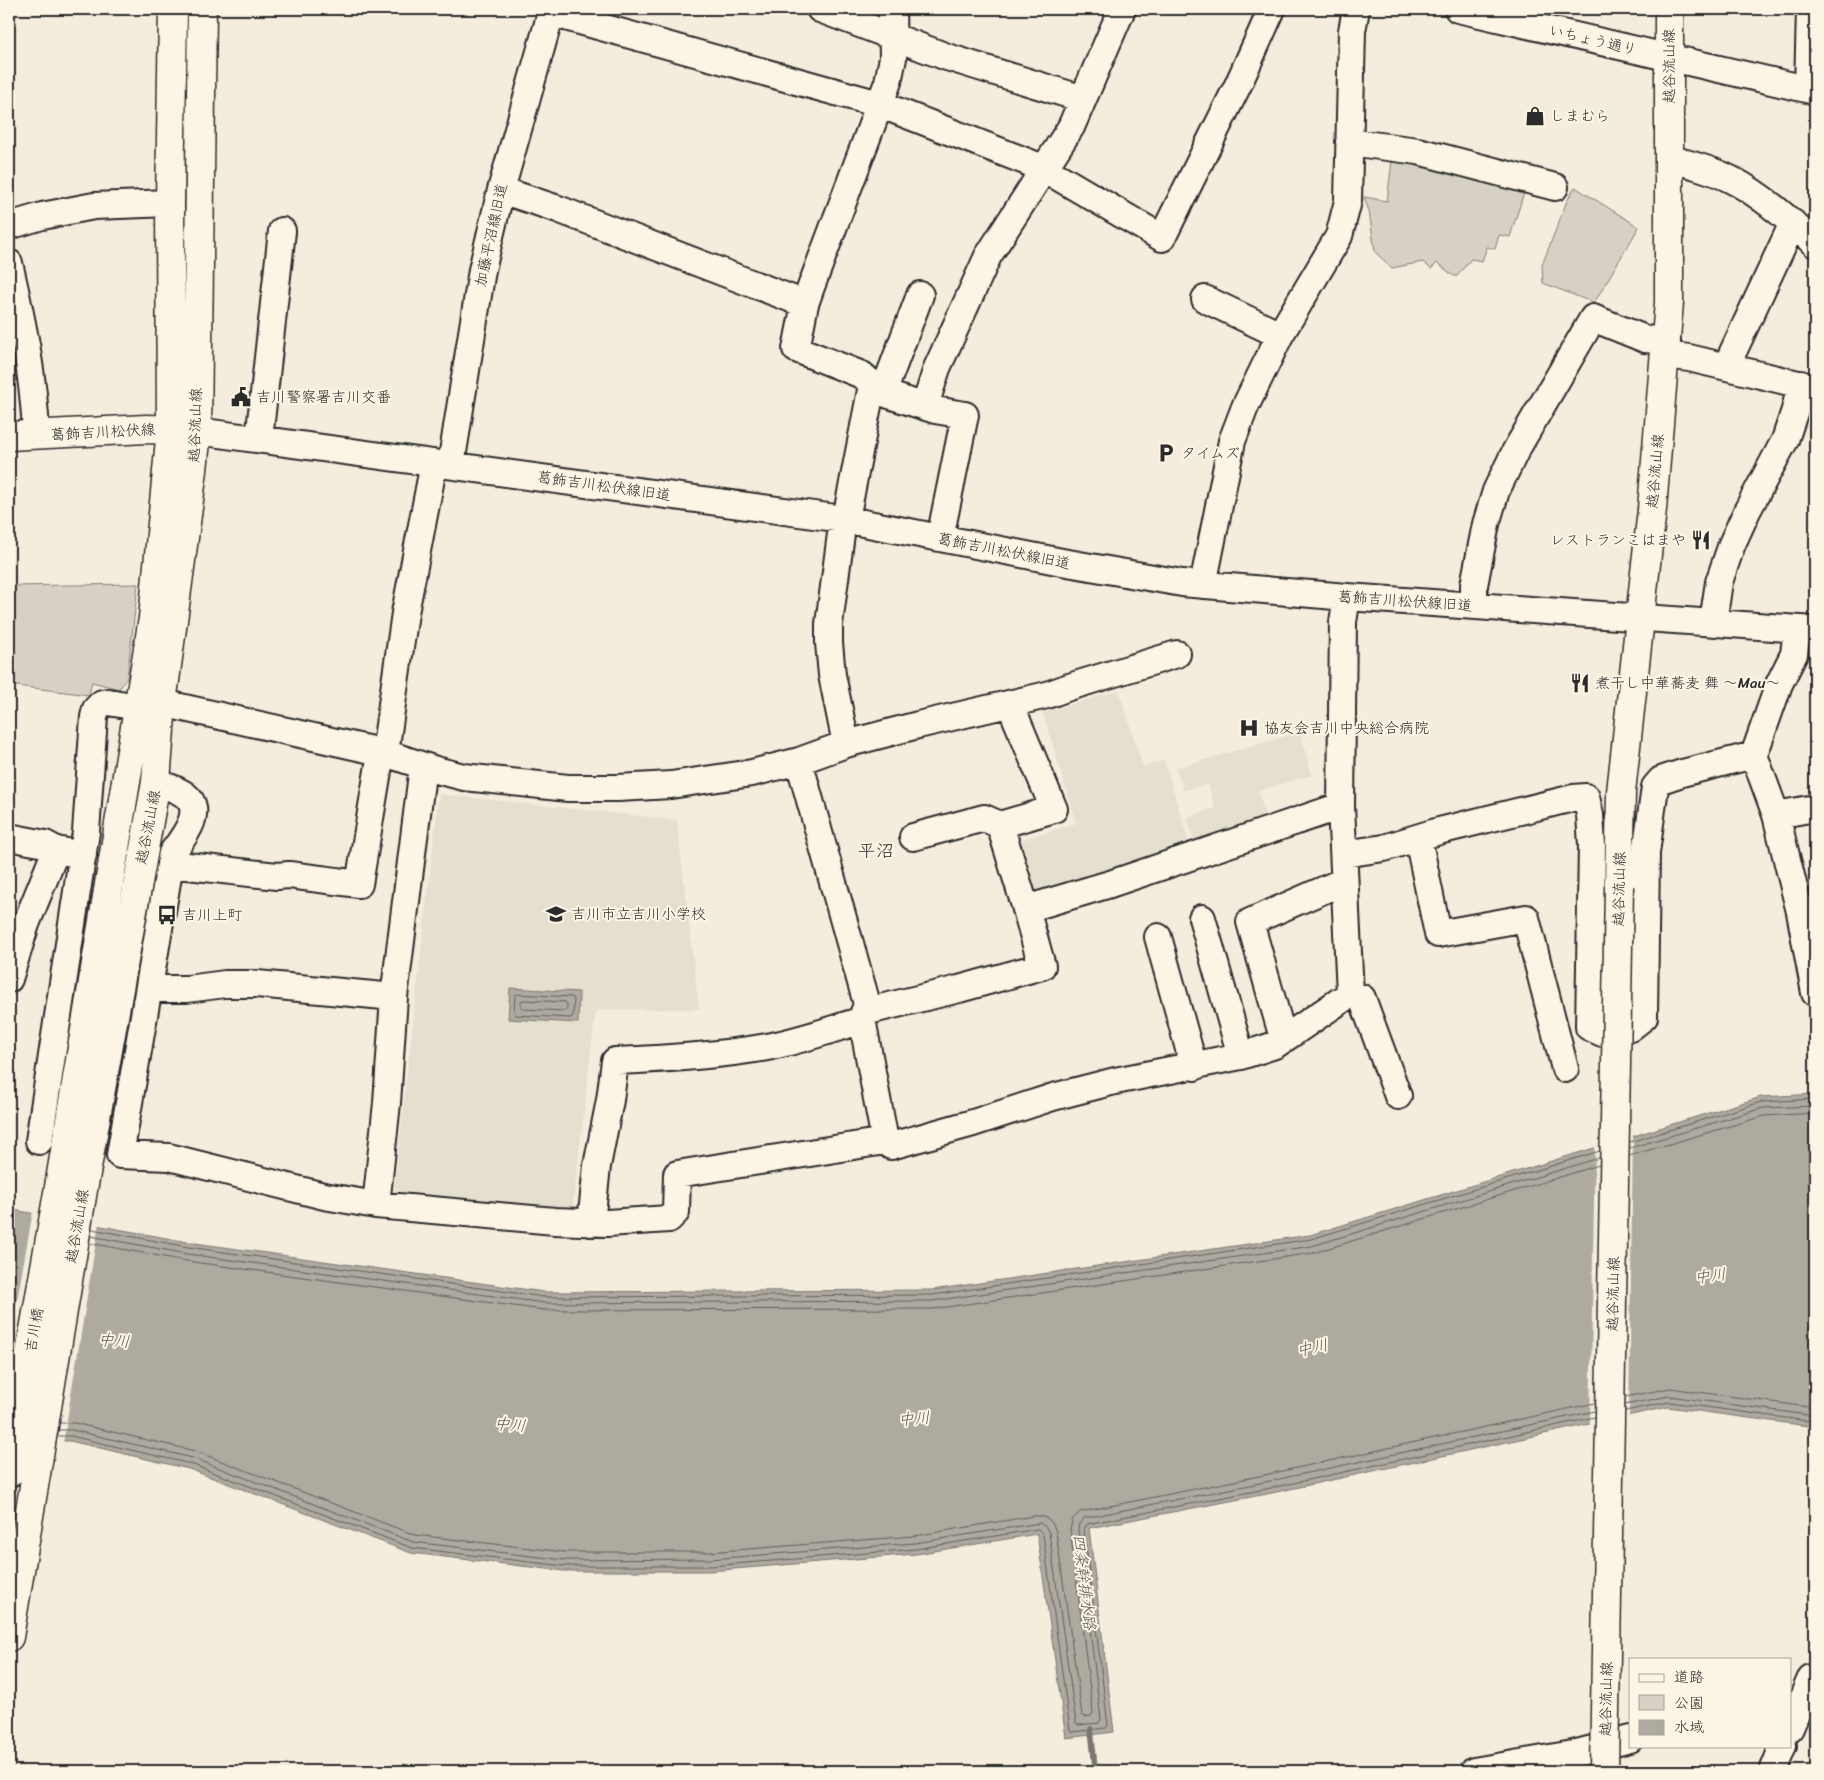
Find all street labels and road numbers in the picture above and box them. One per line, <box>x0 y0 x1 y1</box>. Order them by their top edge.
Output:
street label: いちょう通り <box>1546 17 1640 63</box>
street label: 越谷流山線 <box>1656 28 1682 104</box>
street label: 加藤平沼線旧道 <box>467 181 515 289</box>
street label: 越谷流山線 <box>181 387 209 463</box>
street label: 葛飾吉川松伏線 <box>50 416 156 448</box>
street label: 越谷流山線 <box>1639 433 1671 509</box>
street label: 葛飾吉川松伏線旧道 <box>535 464 673 508</box>
street label: 葛飾吉川松伏線旧道 <box>935 525 1073 577</box>
street label: 葛飾吉川松伏線旧道 <box>1337 583 1473 619</box>
street label: 越谷流山線 <box>128 788 168 866</box>
street label: 越谷流山線 <box>1605 851 1633 927</box>
street label: 越谷流山線 <box>58 1187 96 1265</box>
street label: 越谷流山線 <box>1599 1256 1627 1332</box>
street label: 吉川橋 <box>17 1306 51 1354</box>
street label: 越谷流山線 <box>1592 1661 1620 1737</box>

